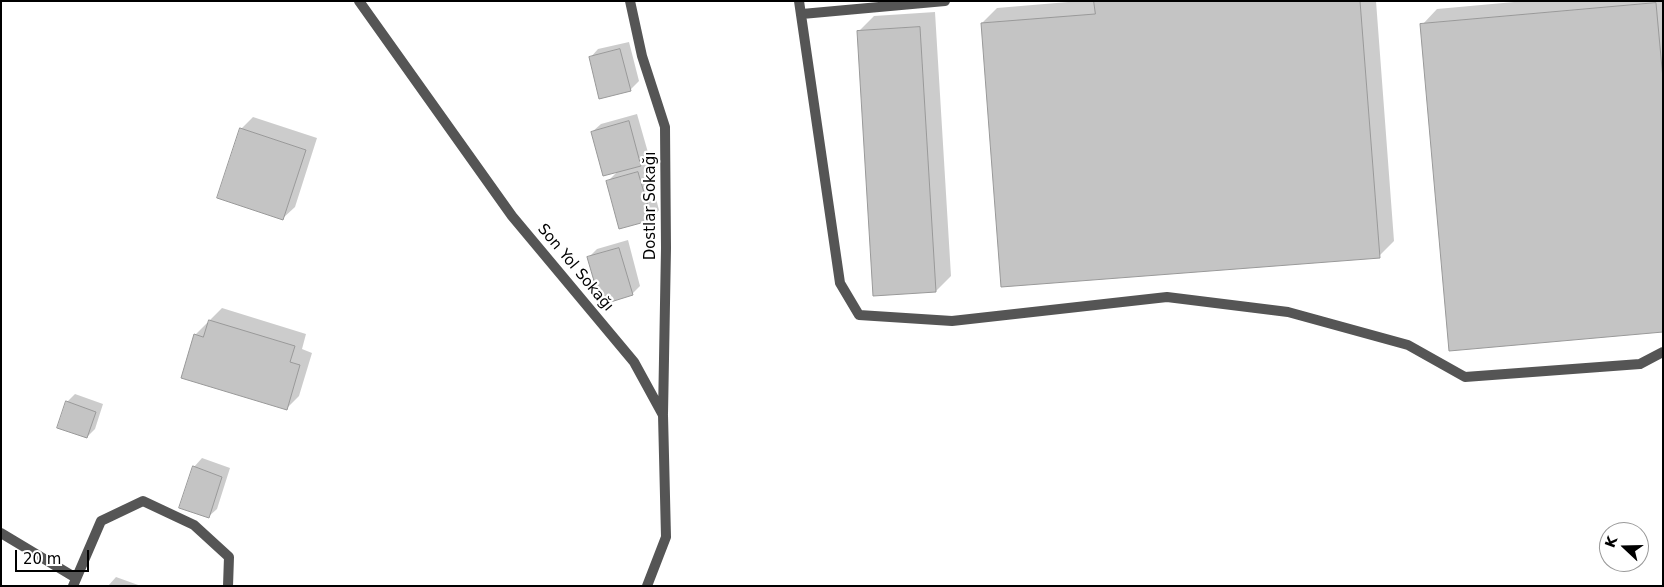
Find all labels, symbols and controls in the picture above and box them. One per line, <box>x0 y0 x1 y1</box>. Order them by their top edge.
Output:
street label: Dostlar Sokağı <box>642 152 660 260</box>
street label: Son Yol Sokağı <box>533 221 617 315</box>
north arrow <box>1599 522 1649 572</box>
text: K <box>1602 534 1620 550</box>
scale bar <box>18 540 91 572</box>
text: 20 m <box>23 550 61 568</box>

